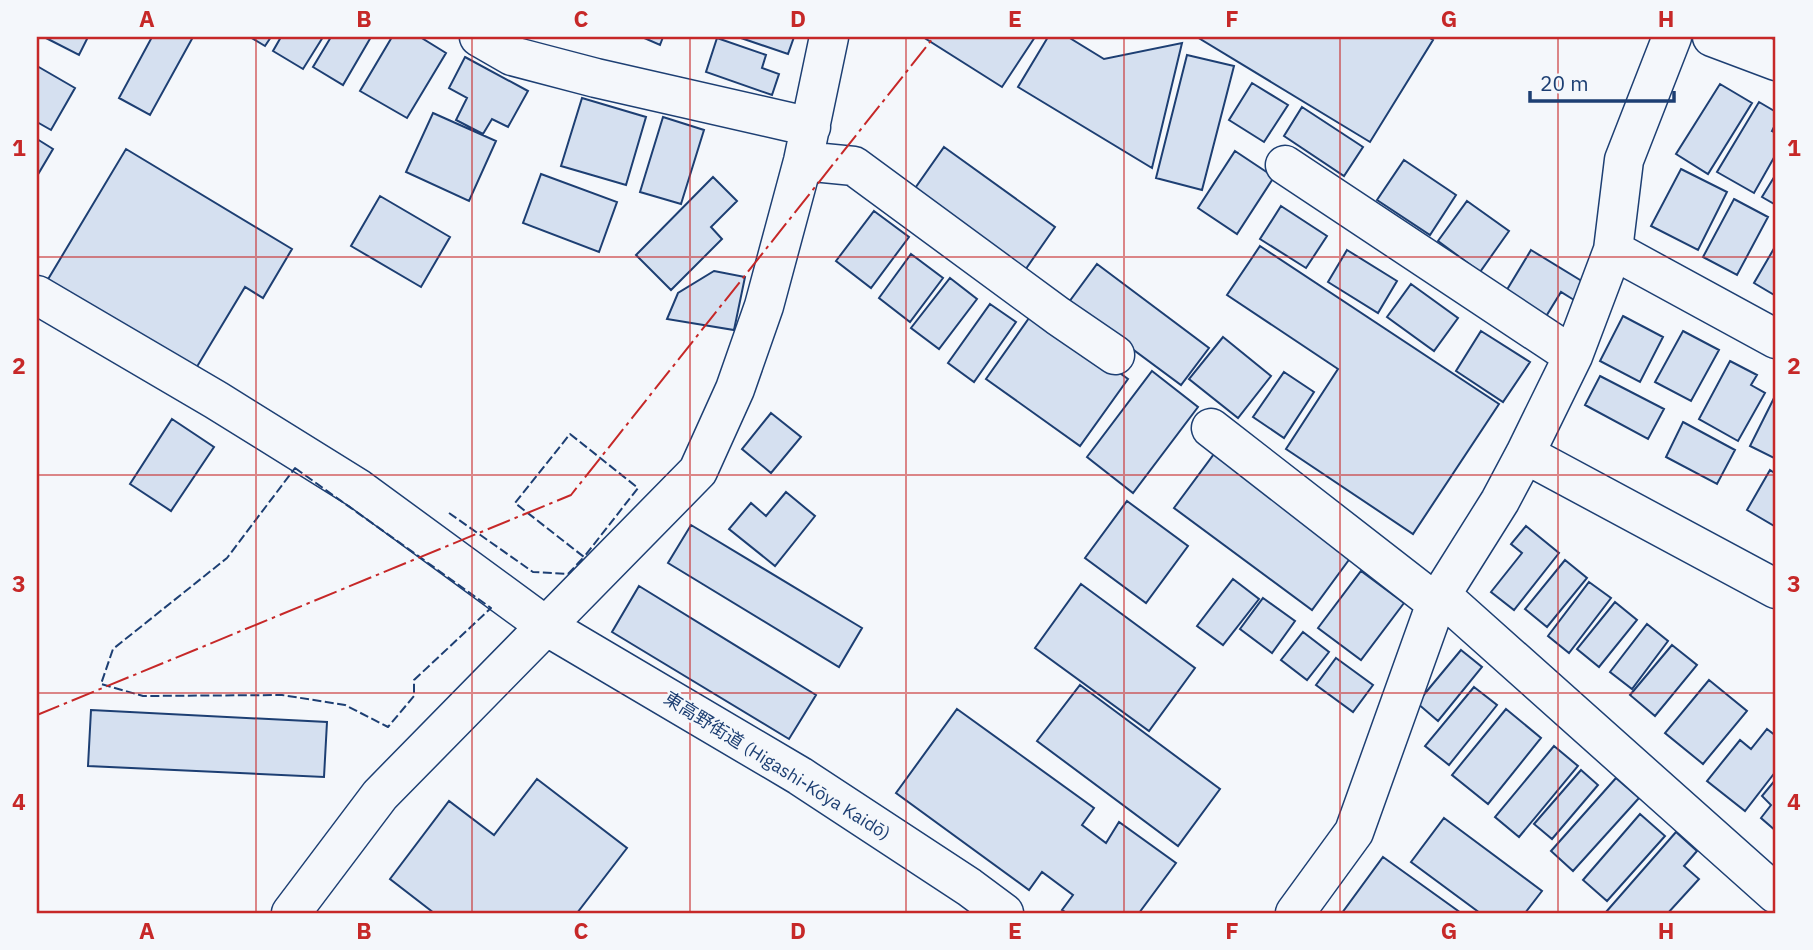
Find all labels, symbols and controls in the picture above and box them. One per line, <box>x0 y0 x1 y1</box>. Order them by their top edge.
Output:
text: A <box>139 3 155 33</box>
text: B <box>356 3 372 33</box>
text: C <box>574 3 589 33</box>
text: D <box>790 3 806 33</box>
text: E <box>1008 3 1022 33</box>
text: F <box>1225 3 1239 33</box>
text: G <box>1441 3 1457 33</box>
text: H <box>1658 3 1674 33</box>
scale bar <box>1530 60 1673 104</box>
text: 20 m <box>1540 69 1589 97</box>
text: 1 <box>12 132 26 162</box>
text: 1 <box>1787 132 1801 162</box>
text: 2 <box>12 350 26 380</box>
text: 2 <box>1787 350 1801 380</box>
text: 3 <box>12 568 26 598</box>
text: 3 <box>1787 568 1801 598</box>
street label: 東高野街道 (Higashi-Kōya Kaidō) <box>660 686 895 845</box>
text: 4 <box>12 786 26 816</box>
text: 4 <box>1787 786 1801 816</box>
text: A <box>139 915 155 945</box>
text: B <box>356 915 372 945</box>
text: C <box>574 915 589 945</box>
text: D <box>790 915 806 945</box>
text: E <box>1008 915 1022 945</box>
text: F <box>1225 915 1239 945</box>
text: G <box>1441 915 1457 945</box>
text: H <box>1658 915 1674 945</box>

